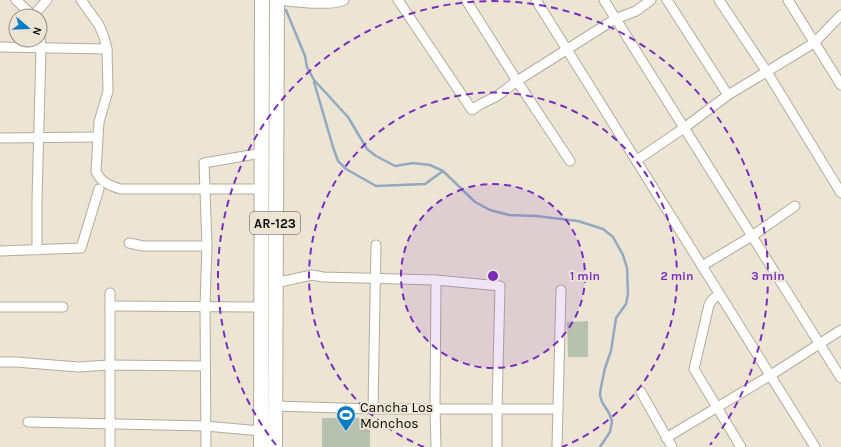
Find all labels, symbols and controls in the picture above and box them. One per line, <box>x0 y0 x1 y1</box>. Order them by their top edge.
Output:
north arrow <box>8 8 48 48</box>
text: N <box>30 25 44 37</box>
road number: AR-123 <box>250 212 300 234</box>
centre of rings <box>486 269 500 283</box>
text: 1 min <box>570 269 600 283</box>
text: 2 min <box>660 269 694 283</box>
text: 3 min <box>751 269 785 283</box>
place label: Cancha Los Monchos <box>360 399 433 432</box>
sports icon: Cancha Los Monchos <box>335 404 357 432</box>

